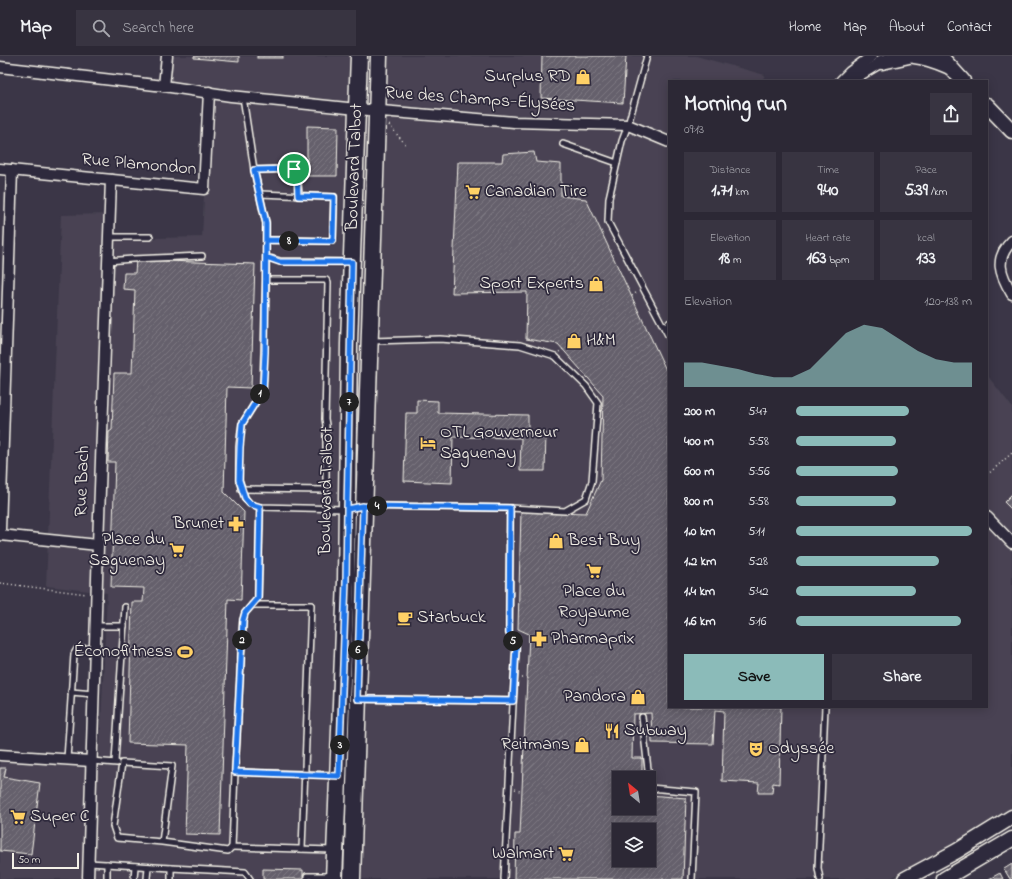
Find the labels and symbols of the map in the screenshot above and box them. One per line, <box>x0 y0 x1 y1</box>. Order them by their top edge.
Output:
place label: Surplus RD <box>484 64 571 90</box>
shop icon: Surplus RD <box>574 68 592 86</box>
street label: Rue des Champs-Élysées <box>384 80 576 120</box>
street label: Boulevard Talbot <box>340 103 370 232</box>
street label: Rue Plamondon <box>80 147 198 183</box>
pin <box>277 152 311 186</box>
place label: Canadian Tire <box>485 179 588 205</box>
supermarket icon: Canadian Tire <box>464 183 482 201</box>
pin: 8 <box>279 231 299 251</box>
place label: Sport Experts <box>480 271 584 297</box>
shop icon: Sport Experts <box>587 275 605 293</box>
place label: H&M <box>586 328 616 354</box>
shop icon: H&M <box>565 332 583 350</box>
pin: 1 <box>250 384 270 404</box>
pin: 7 <box>339 392 359 412</box>
place label: OTL Gouverneur Saguenay <box>440 420 558 468</box>
street label: Boulevard Talbot <box>313 427 341 556</box>
hotel icon: OTL Gouverneur Saguenay <box>419 434 437 452</box>
street label: Rue Bach <box>69 445 97 517</box>
pin: 4 <box>367 496 387 516</box>
place label: Brunet <box>172 511 224 537</box>
pharmacy icon: Brunet <box>227 515 245 533</box>
place label: Place du Saguenay <box>89 527 165 575</box>
place label: Best Buy <box>567 528 640 554</box>
shop icon: Best Buy <box>547 532 565 550</box>
supermarket icon: Place du Saguenay <box>168 541 186 559</box>
supermarket icon: Place du Royaume <box>585 562 603 580</box>
place label: Place du Royaume <box>558 579 631 626</box>
place label: Starbuck <box>417 605 486 631</box>
cafe icon: Starbuck <box>396 609 414 627</box>
place label: Pharmaprix <box>551 626 635 652</box>
pin: 2 <box>232 630 252 650</box>
pharmacy icon: Pharmaprix <box>530 630 548 648</box>
pin: 5 <box>503 631 523 651</box>
place label: Éconofitness <box>74 639 173 665</box>
pin: 6 <box>348 640 368 660</box>
sports icon: Éconofitness <box>176 643 194 661</box>
place label: Pandora <box>563 684 626 710</box>
shop icon: Pandora <box>629 688 647 706</box>
place label: Subway <box>624 718 687 744</box>
restaurant icon: Subway <box>603 722 621 740</box>
place label: Reitmans <box>501 732 570 758</box>
pin: 3 <box>330 735 350 755</box>
shop icon: Reitmans <box>573 736 591 754</box>
place label: Odyssée <box>768 736 835 762</box>
theatre icon: Odyssée <box>747 740 765 758</box>
north arrow <box>612 771 656 815</box>
place label: Super C <box>30 804 90 830</box>
supermarket icon: Super C <box>9 808 27 826</box>
place label: Walmart <box>492 841 554 867</box>
supermarket icon: Walmart <box>557 845 575 863</box>
scale bar <box>12 851 79 870</box>

